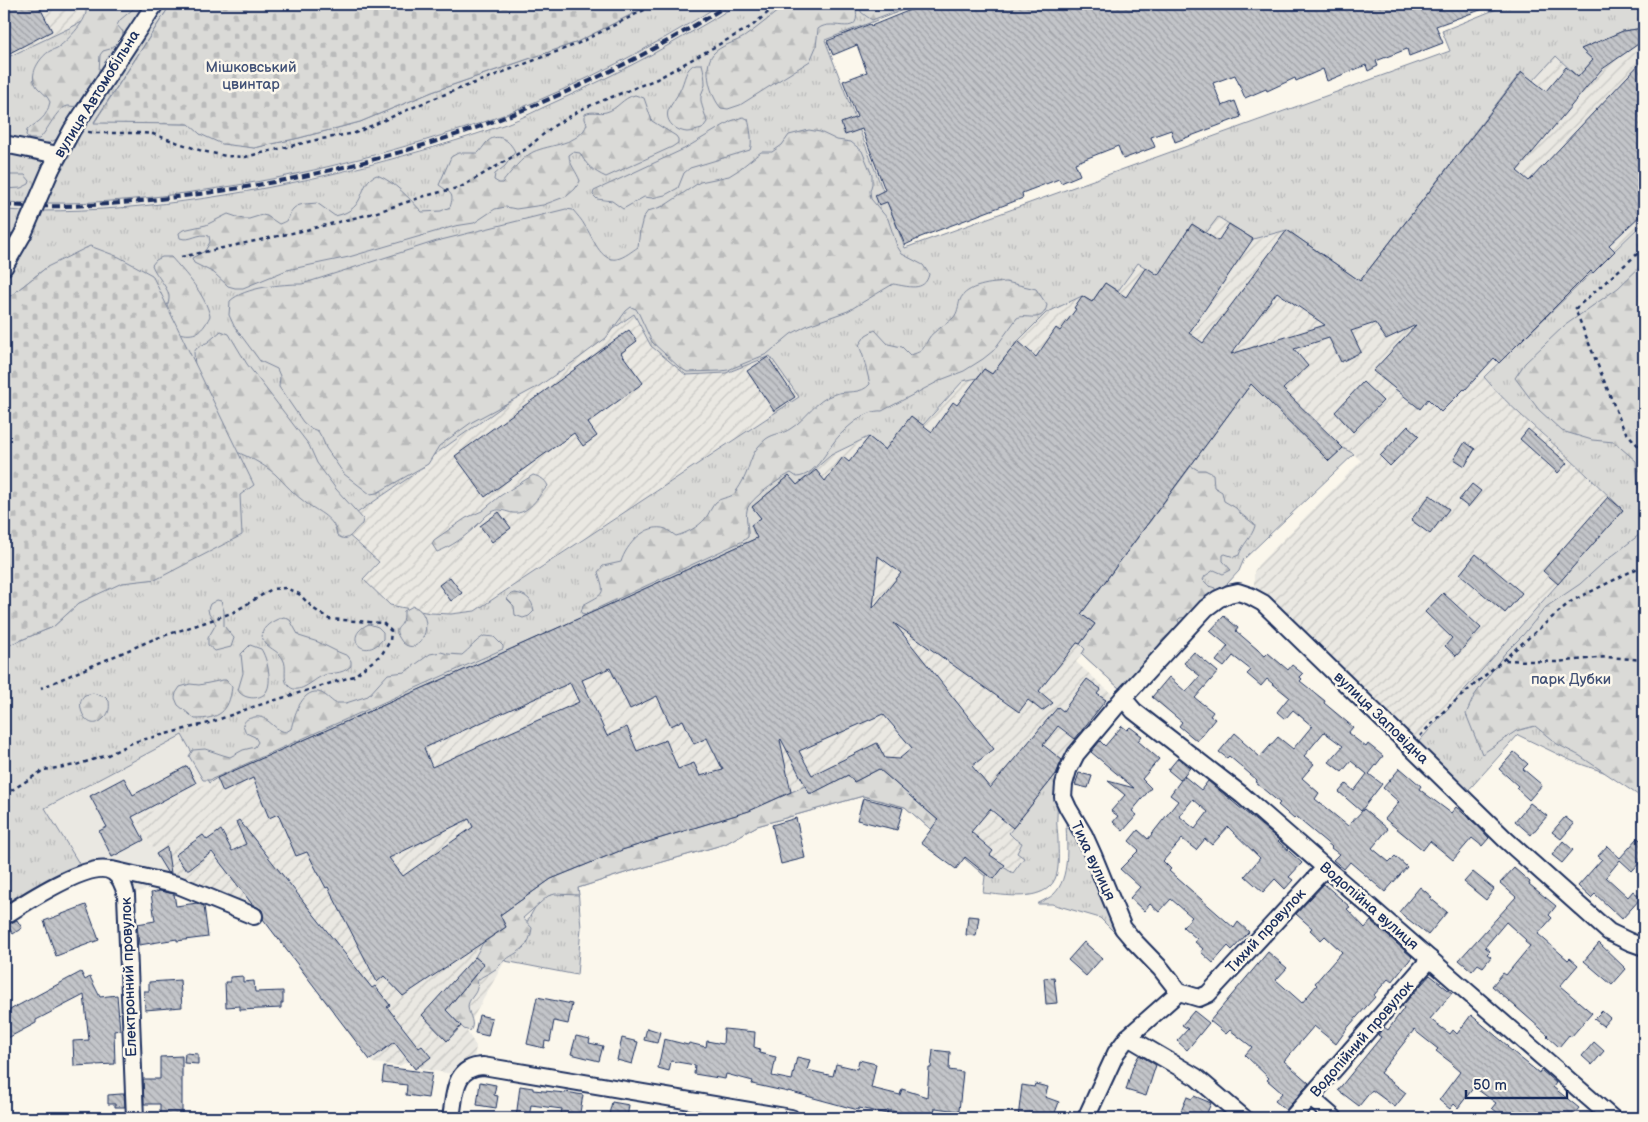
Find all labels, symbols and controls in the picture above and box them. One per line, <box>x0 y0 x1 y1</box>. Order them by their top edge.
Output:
street label: вулиця Автомобільна <box>50 26 144 161</box>
park label: Мішковський цвинтар <box>206 58 296 94</box>
street label: вулиця Заповідна <box>1329 668 1433 768</box>
park label: парк Дубки <box>1531 670 1611 689</box>
street label: Тиха вулиця <box>1066 818 1120 904</box>
street label: Водопійна вулиця <box>1316 858 1422 954</box>
street label: Тихий провулок <box>1222 885 1310 977</box>
street label: Електронний провулок <box>117 897 141 1057</box>
street label: Водопійний провулок <box>1306 977 1418 1101</box>
scale bar <box>1466 1067 1567 1099</box>
text: 50 m <box>1473 1076 1507 1095</box>

